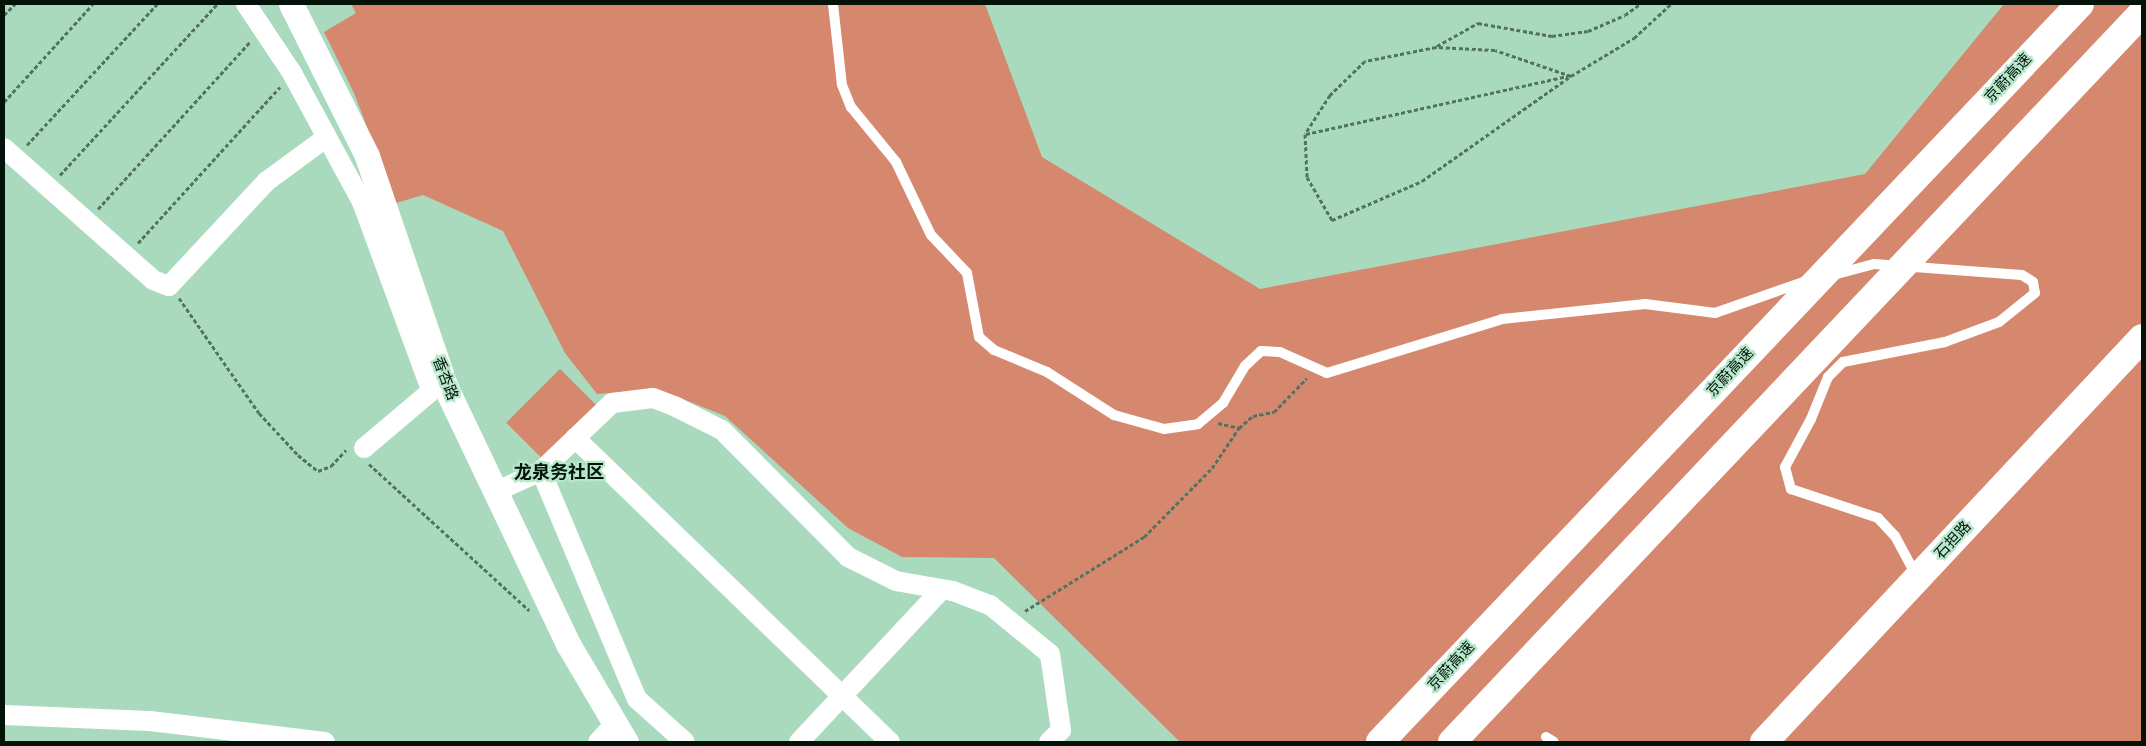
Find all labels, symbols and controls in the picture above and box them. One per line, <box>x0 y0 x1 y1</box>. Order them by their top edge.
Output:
street label: 京蔚高速 <box>1982 51 2036 107</box>
street label: 京蔚高速 <box>1704 345 1758 401</box>
street label: 香杏路 <box>428 355 460 403</box>
district label: 龙泉务社区 <box>514 463 604 485</box>
street label: 石担路 <box>1932 518 1976 564</box>
street label: 京蔚高速 <box>1425 639 1479 695</box>

